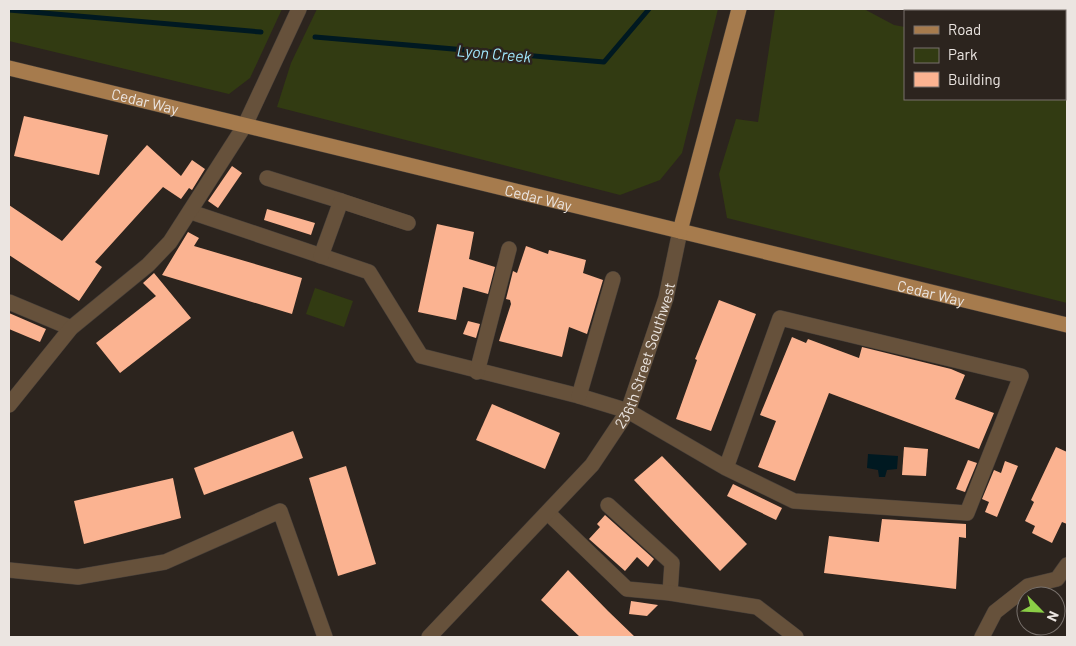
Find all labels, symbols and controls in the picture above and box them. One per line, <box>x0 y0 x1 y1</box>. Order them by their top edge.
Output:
legend <box>904 10 1066 100</box>
text: Road <box>948 20 981 38</box>
water label: Lyon Creek <box>456 40 532 66</box>
text: Park <box>948 45 978 63</box>
text: Building <box>948 70 1001 88</box>
street label: Cedar Way <box>110 84 181 118</box>
street label: Cedar Way <box>503 180 574 214</box>
street label: Cedar Way <box>896 276 966 309</box>
street label: 236th Street Southwest <box>610 281 678 431</box>
north arrow <box>1016 586 1066 636</box>
text: N <box>1044 609 1063 624</box>

